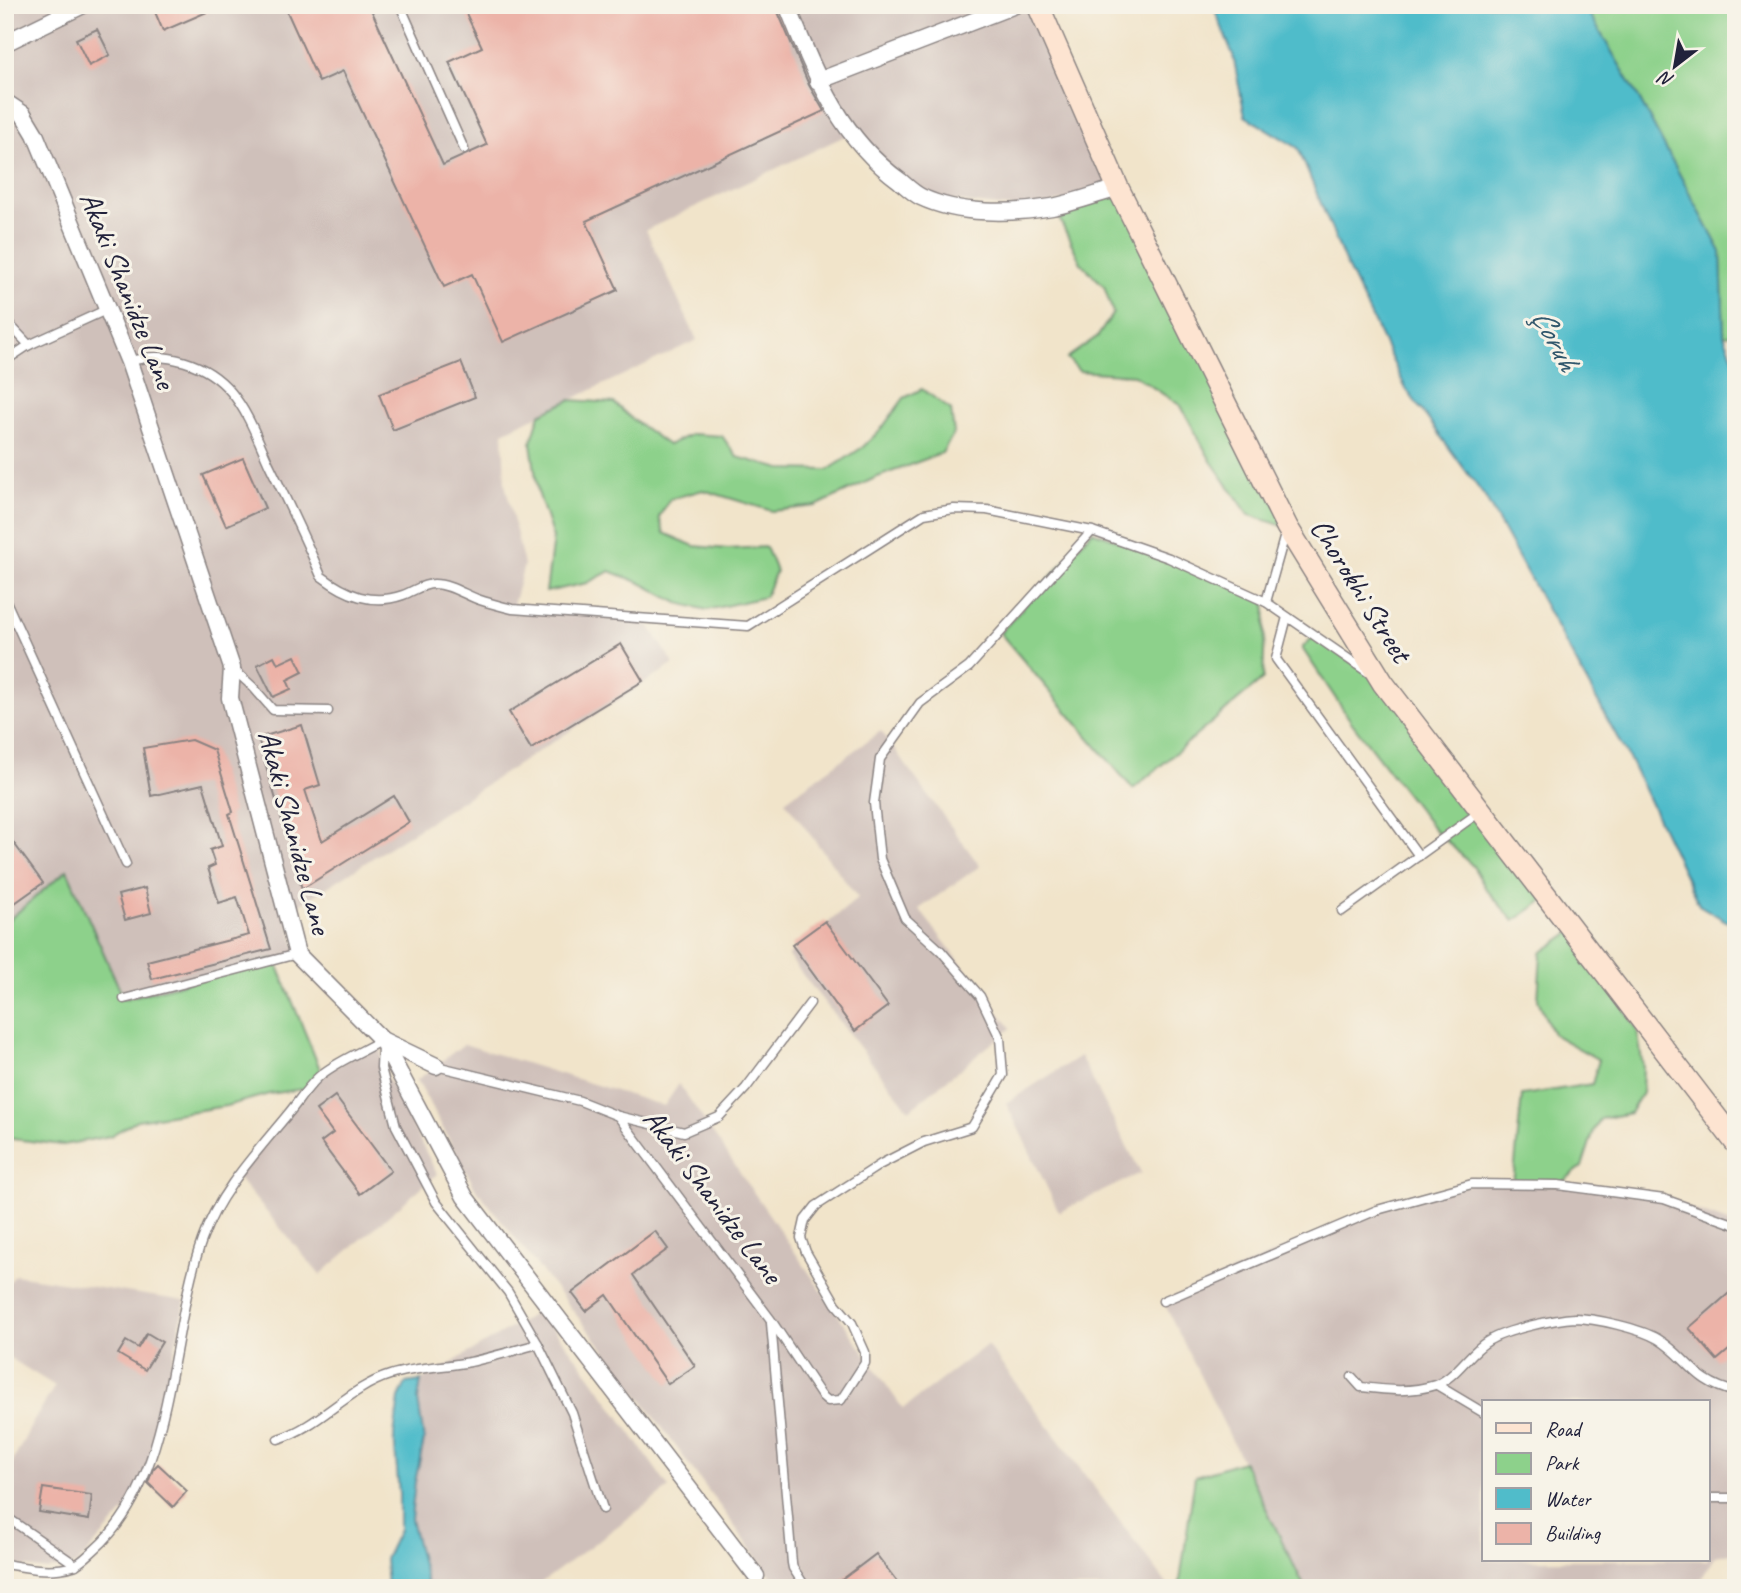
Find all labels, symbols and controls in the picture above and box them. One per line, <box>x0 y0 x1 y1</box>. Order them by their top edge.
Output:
north arrow <box>1640 32 1710 102</box>
text: N <box>1653 65 1678 93</box>
street label: Akaki Shanidze Lane <box>71 186 186 396</box>
water label: Çoruh <box>1522 301 1590 380</box>
street label: Chorokhi Street <box>1302 511 1422 672</box>
street label: Akaki Shanidze Lane <box>250 726 341 940</box>
street label: Akaki Shanidze Lane <box>635 1101 792 1293</box>
legend <box>1482 1400 1710 1562</box>
text: Road <box>1545 1416 1584 1442</box>
text: Park <box>1545 1450 1580 1476</box>
text: Water <box>1545 1486 1592 1512</box>
text: Building <box>1545 1520 1602 1546</box>

